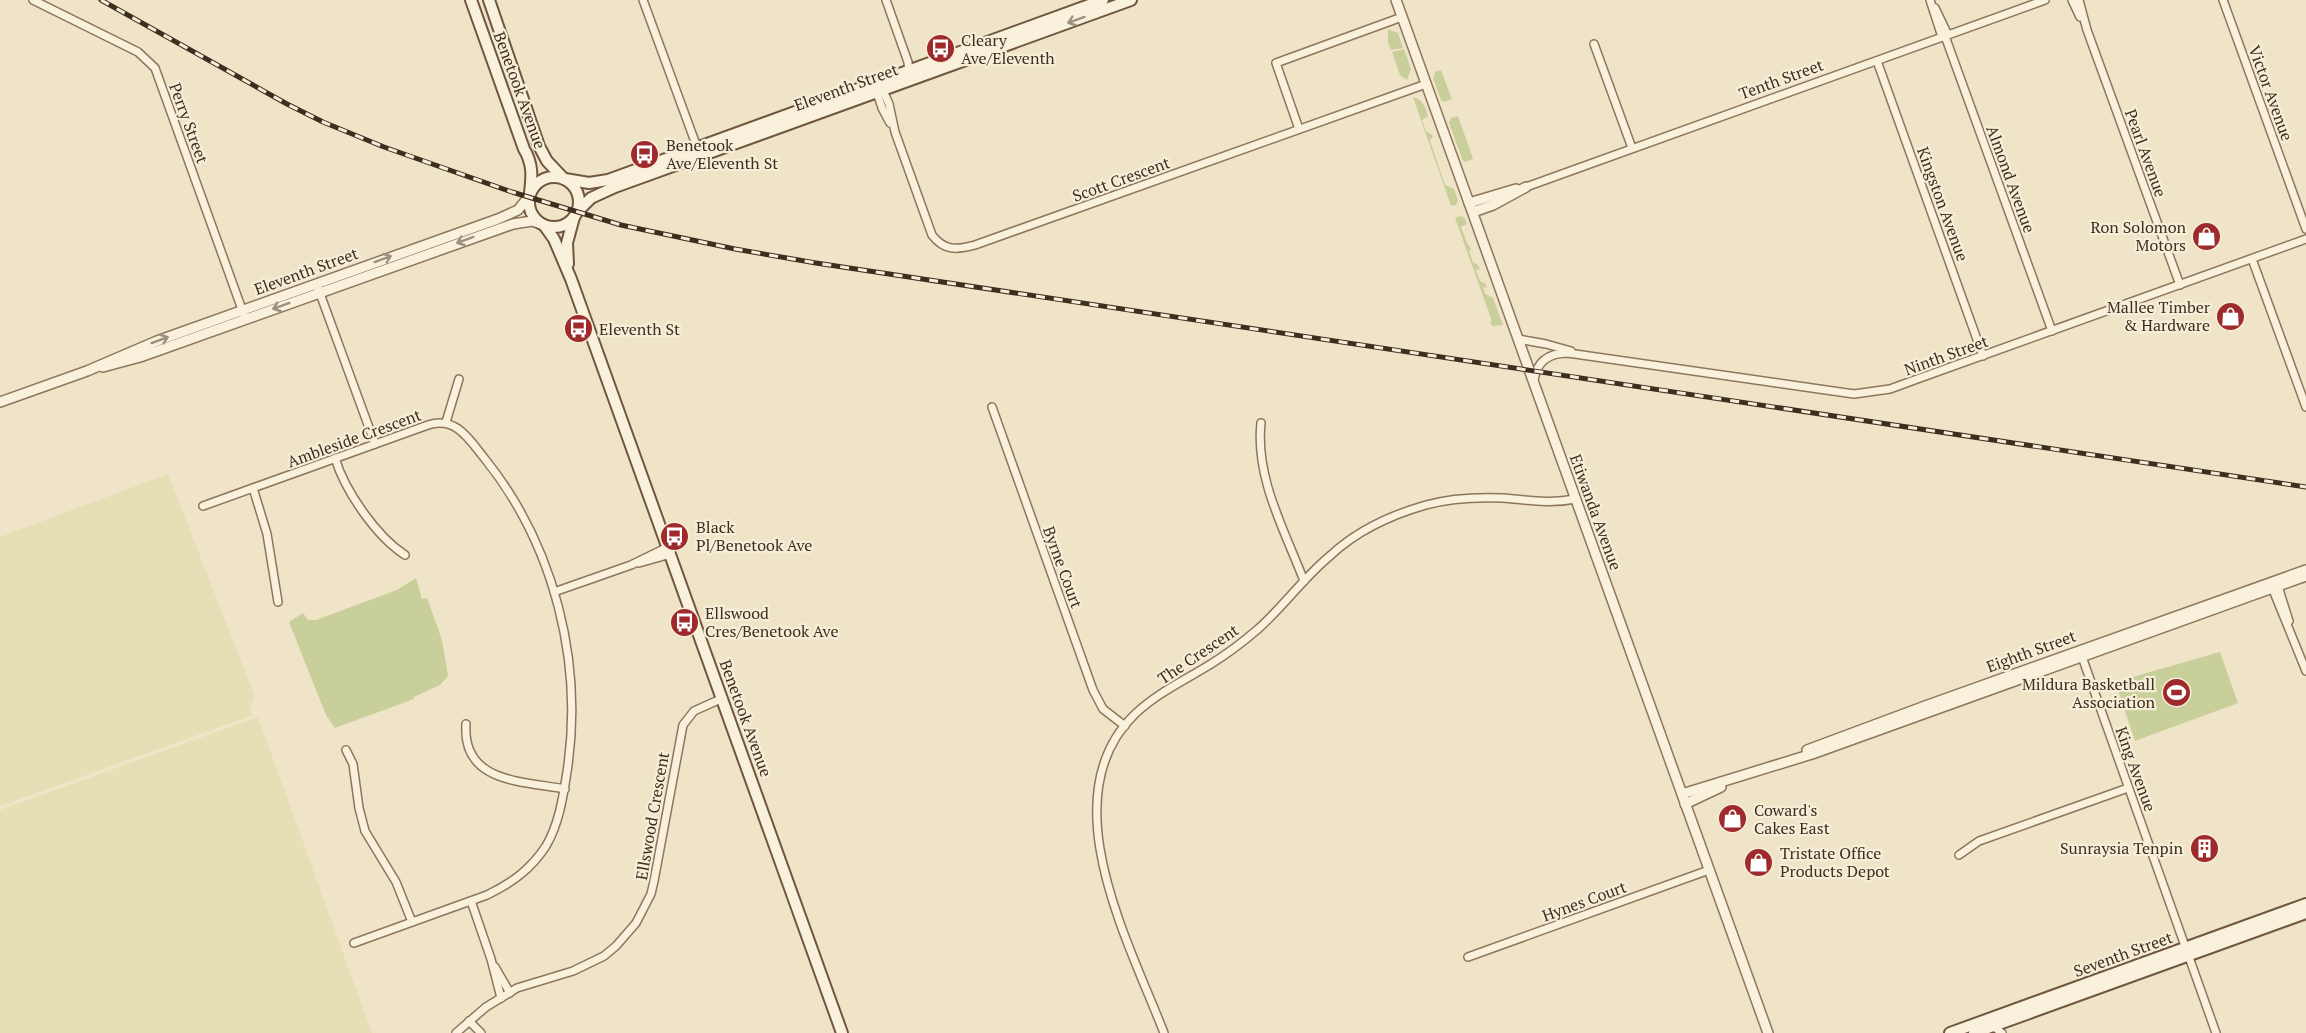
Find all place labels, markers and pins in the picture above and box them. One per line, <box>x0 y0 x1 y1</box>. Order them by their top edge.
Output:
place label: Cleary Ave/Eleventh <box>961 29 1055 69</box>
bus stop icon: Cleary Ave/Eleventh <box>924 33 956 65</box>
place label: Benetook Ave/Eleventh St <box>666 134 778 174</box>
bus stop icon: Benetook Ave/Eleventh St <box>629 138 661 170</box>
place label: Ron Solomon Motors <box>2091 216 2186 256</box>
shop icon: Ron Solomon Motors <box>2191 220 2223 252</box>
place label: Mallee Timber & Hardware <box>2107 296 2211 336</box>
shop icon: Mallee Timber & Hardware <box>2215 300 2247 332</box>
bus stop icon: Eleventh St <box>562 313 594 345</box>
place label: Eleventh St <box>599 318 680 340</box>
place label: Black Pl/Benetook Ave <box>696 516 812 556</box>
bus stop icon: Black Pl/Benetook Ave <box>659 520 691 552</box>
place label: Ellswood Cres/Benetook Ave <box>705 602 839 642</box>
bus stop icon: Ellswood Cres/Benetook Ave <box>668 606 700 638</box>
place label: Mildura Basketball Association <box>2022 673 2155 713</box>
sports icon: Mildura Basketball Association <box>2160 677 2192 709</box>
place label: Coward's Cakes East <box>1754 799 1830 839</box>
shop icon: Coward's Cakes East <box>1717 803 1749 835</box>
building icon: Sunraysia Tenpin <box>2188 832 2220 864</box>
place label: Sunraysia Tenpin <box>2060 837 2183 859</box>
place label: Tristate Office Products Depot <box>1780 842 1890 882</box>
shop icon: Tristate Office Products Depot <box>1743 846 1775 878</box>

